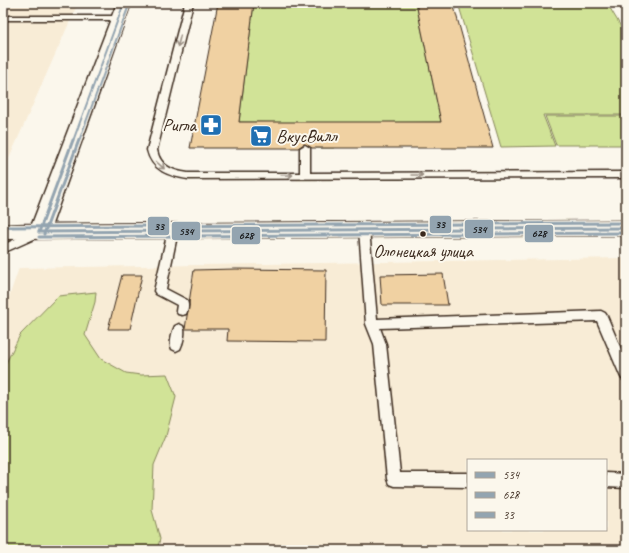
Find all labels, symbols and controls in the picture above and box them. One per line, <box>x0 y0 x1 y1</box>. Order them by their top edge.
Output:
one-way arrow <box>175 34 182 47</box>
pharmacy icon: Ригла <box>198 112 224 138</box>
place label: Ригла <box>162 113 197 137</box>
supermarket icon: ВкусВилл <box>248 123 274 149</box>
place label: ВкусВилл <box>276 124 338 148</box>
one-way arrow <box>155 160 165 169</box>
one-way arrow <box>280 171 293 179</box>
one-way arrow <box>410 171 423 179</box>
line badge: 33 <box>429 215 452 234</box>
line badge: 33 <box>147 216 170 236</box>
text: 33 <box>435 217 446 231</box>
text: 33 <box>154 219 165 233</box>
line badge: 534 <box>464 219 494 239</box>
line badge: 534 <box>171 221 201 241</box>
text: 534 <box>472 222 488 236</box>
text: 534 <box>179 224 195 238</box>
line badge: 628 <box>524 224 554 243</box>
line badge: 628 <box>231 226 261 245</box>
text: 628 <box>531 226 549 240</box>
text: 628 <box>238 228 256 242</box>
marker: Олонецкая улица <box>418 229 428 239</box>
place label: Олонецкая улица <box>373 240 474 262</box>
legend <box>467 459 607 531</box>
text: 534 <box>503 467 521 483</box>
text: 628 <box>503 487 521 503</box>
text: 33 <box>503 507 515 523</box>

